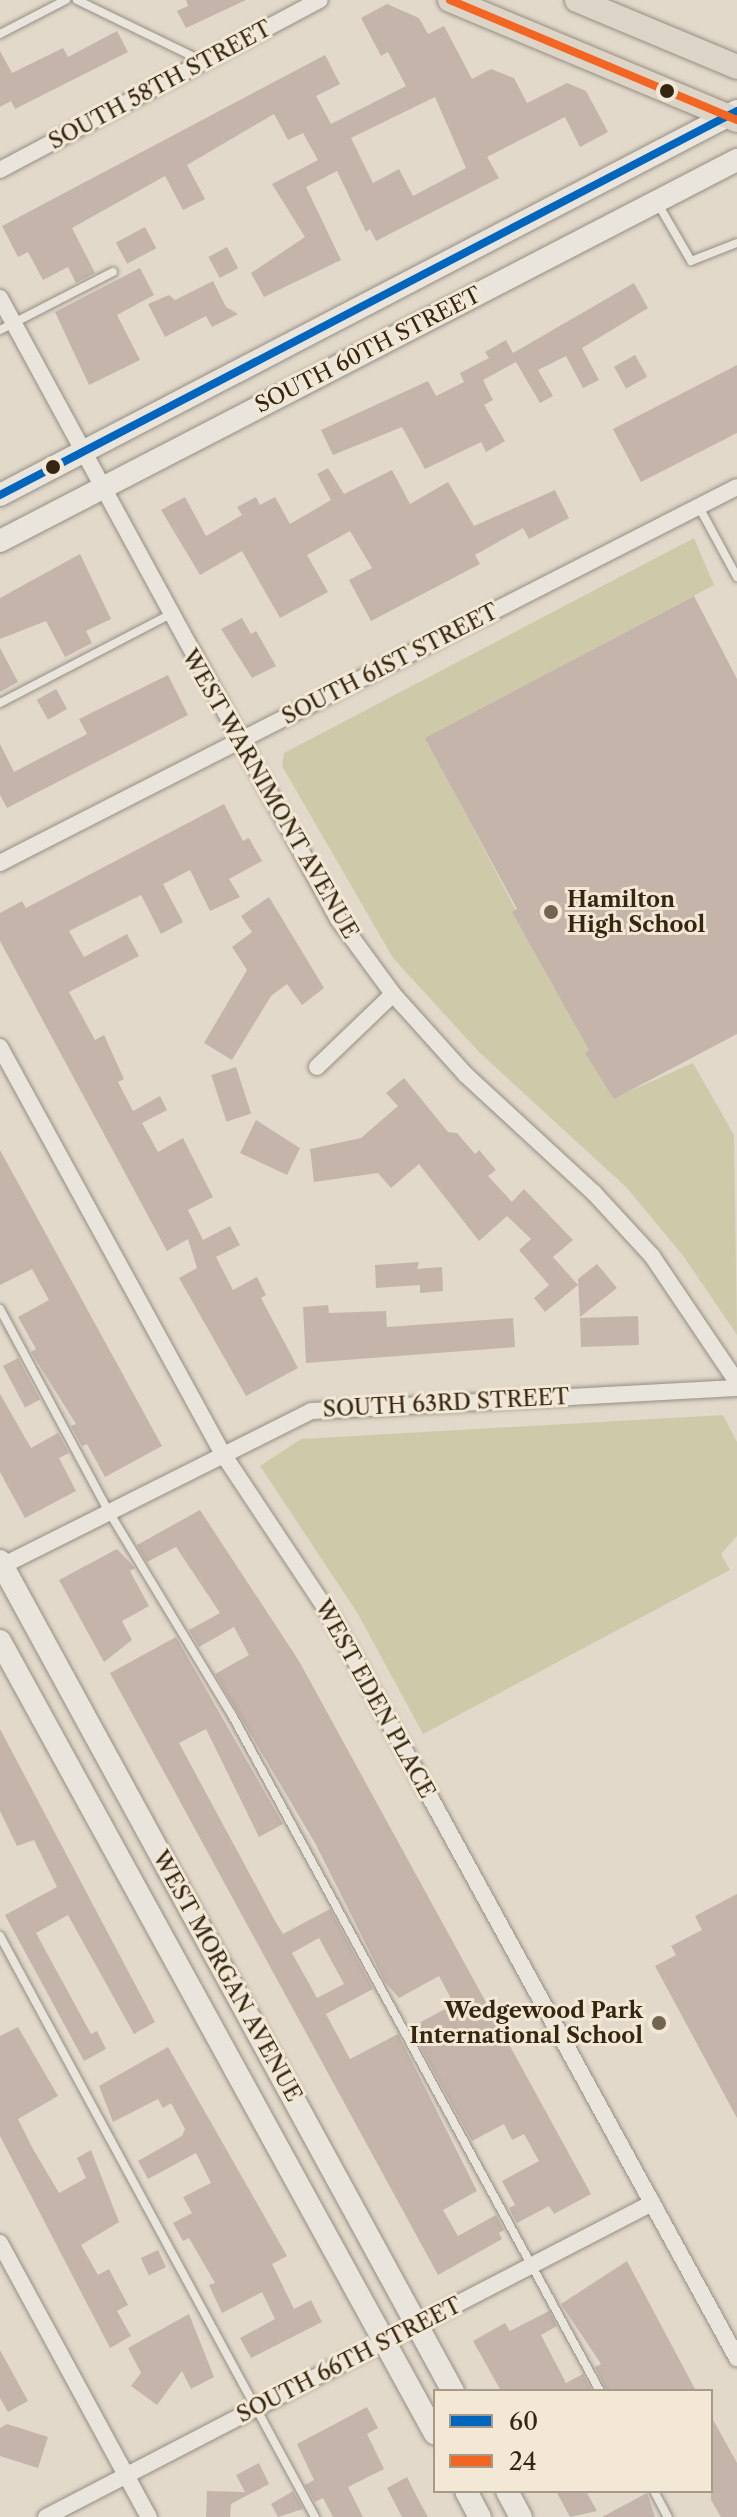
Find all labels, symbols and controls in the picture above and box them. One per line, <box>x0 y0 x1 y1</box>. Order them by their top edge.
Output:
street label: SOUTH 58TH STREET <box>44 15 276 155</box>
unlabelled marker <box>659 83 675 99</box>
street label: SOUTH 60TH STREET <box>251 281 485 419</box>
unlabelled marker <box>45 459 61 475</box>
street label: SOUTH 61ST STREET <box>277 598 503 730</box>
street label: WEST WARNIMONT AVENUE <box>175 643 365 945</box>
place label: Hamilton High School <box>567 886 705 938</box>
marker: Hamilton High School <box>542 903 560 921</box>
street label: SOUTH 63RD STREET <box>322 1383 570 1423</box>
street label: WEST EDEN PLACE <box>309 1595 441 1803</box>
street label: WEST MORGAN AVENUE <box>147 1845 307 2107</box>
place label: Wedgewood Park International School <box>409 1997 643 2048</box>
marker: Wedgewood Park International School <box>650 2014 668 2032</box>
street label: SOUTH 66TH STREET <box>232 2292 466 2428</box>
legend <box>433 2389 713 2493</box>
text: 60 <box>509 2407 538 2436</box>
text: 24 <box>509 2447 537 2476</box>

